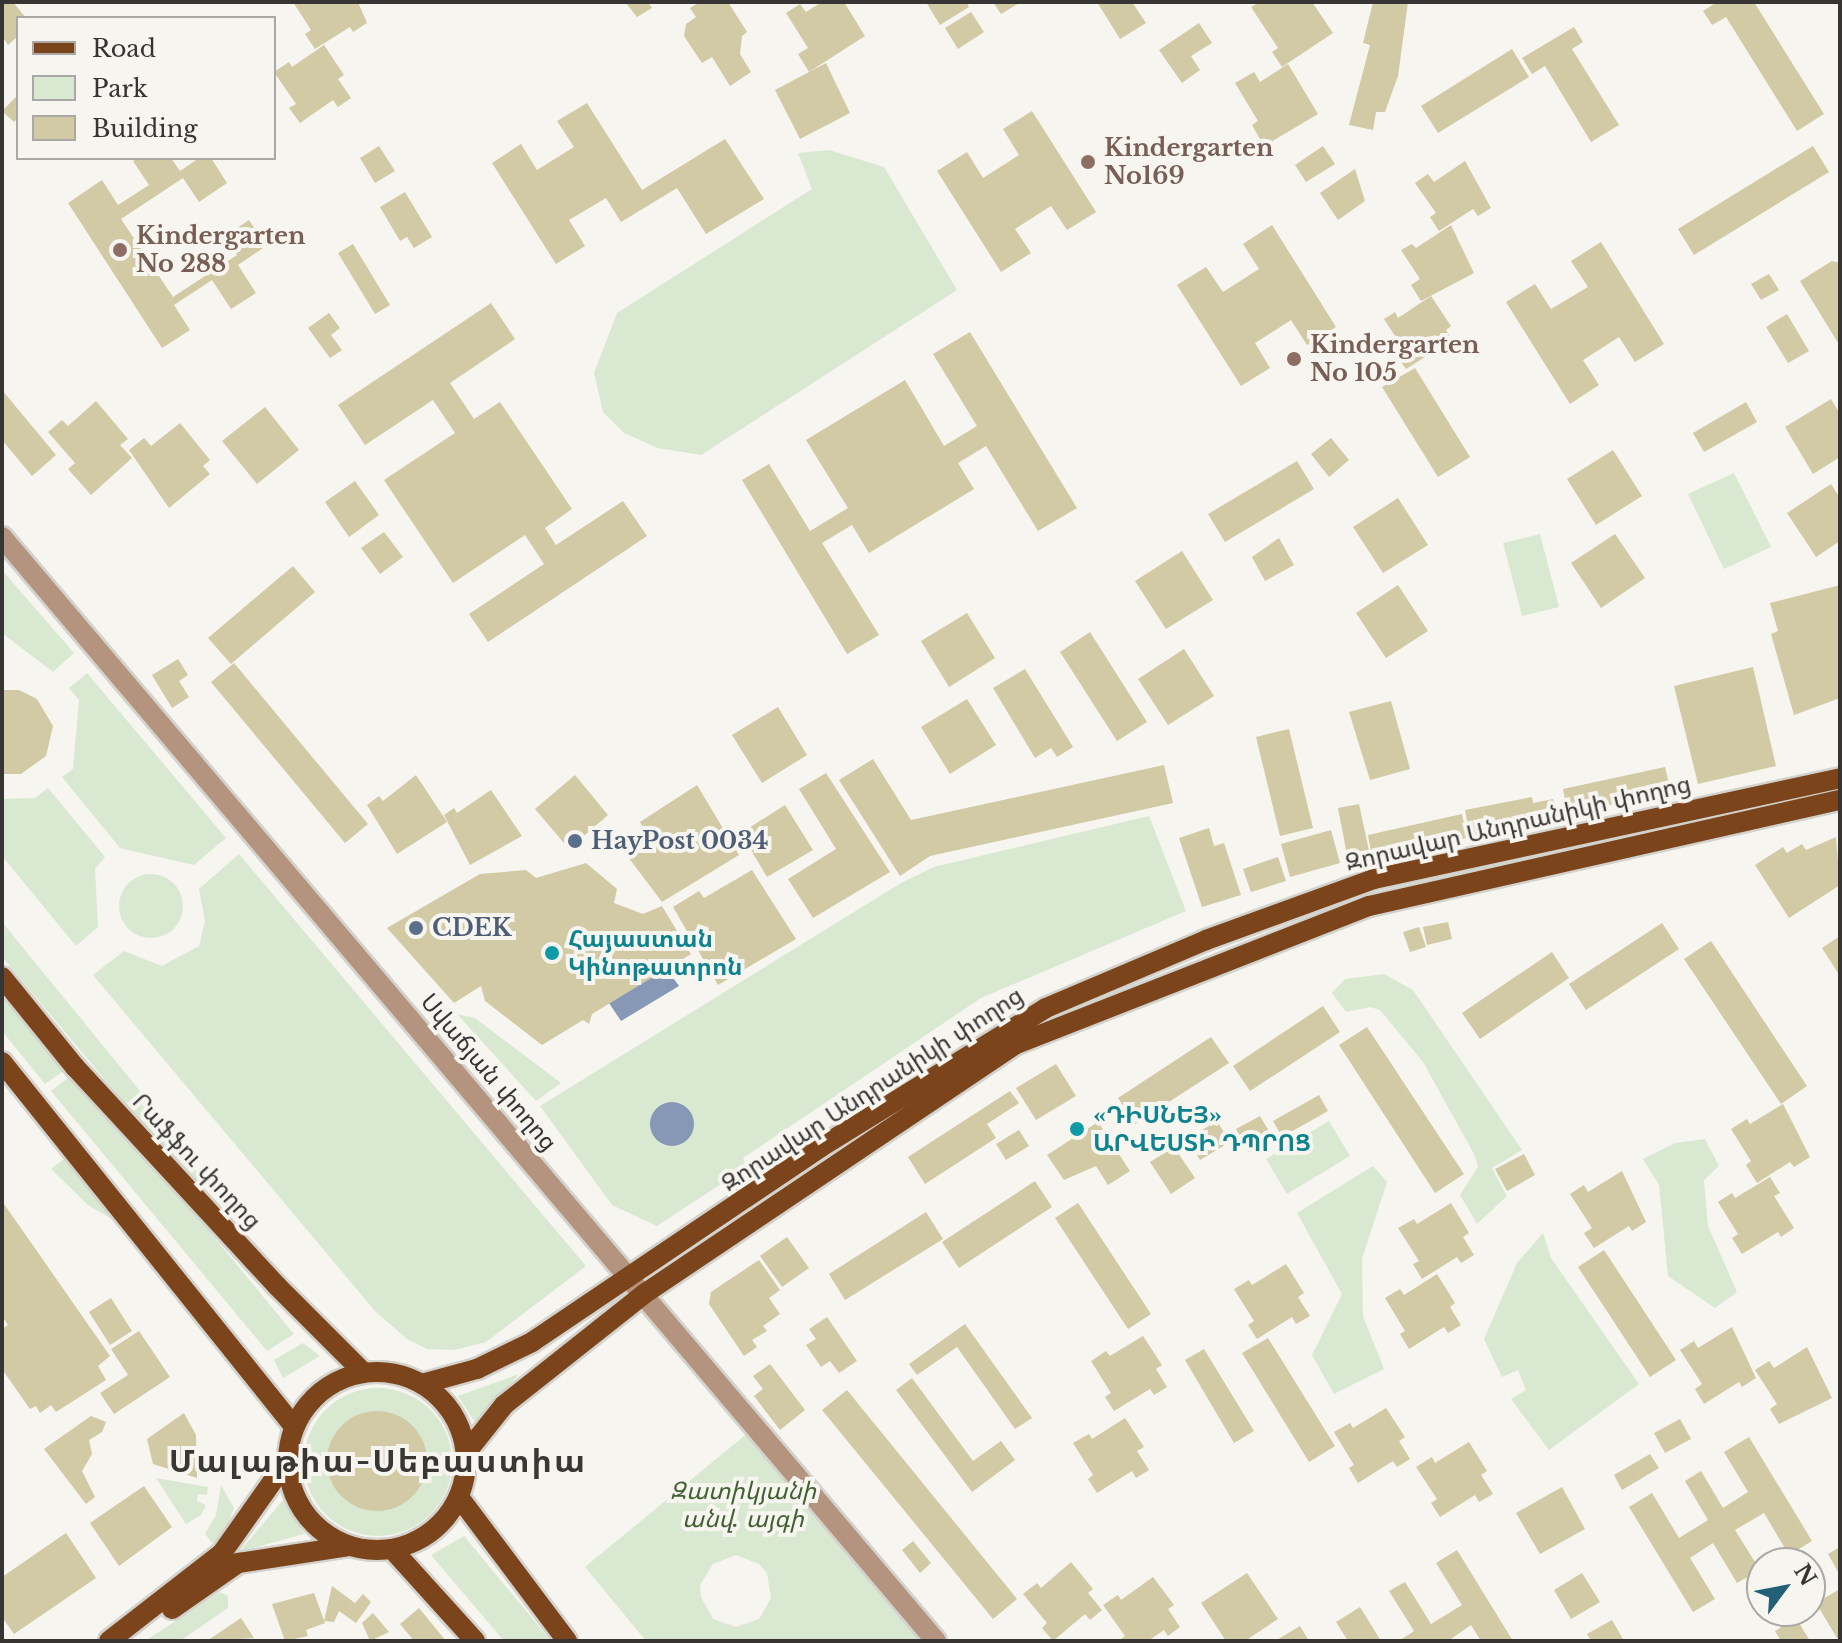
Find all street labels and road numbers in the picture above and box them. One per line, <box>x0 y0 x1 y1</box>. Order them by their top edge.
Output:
street label: Զորավար Անդրանիկի փողոց <box>1342 769 1694 877</box>
street label: Զորավար Անդրանիկի փողոց <box>716 981 1028 1197</box>
street label: Սվաճյան փողոց <box>415 987 563 1157</box>
street label: Րաֆֆու փողոց <box>127 1087 267 1235</box>

